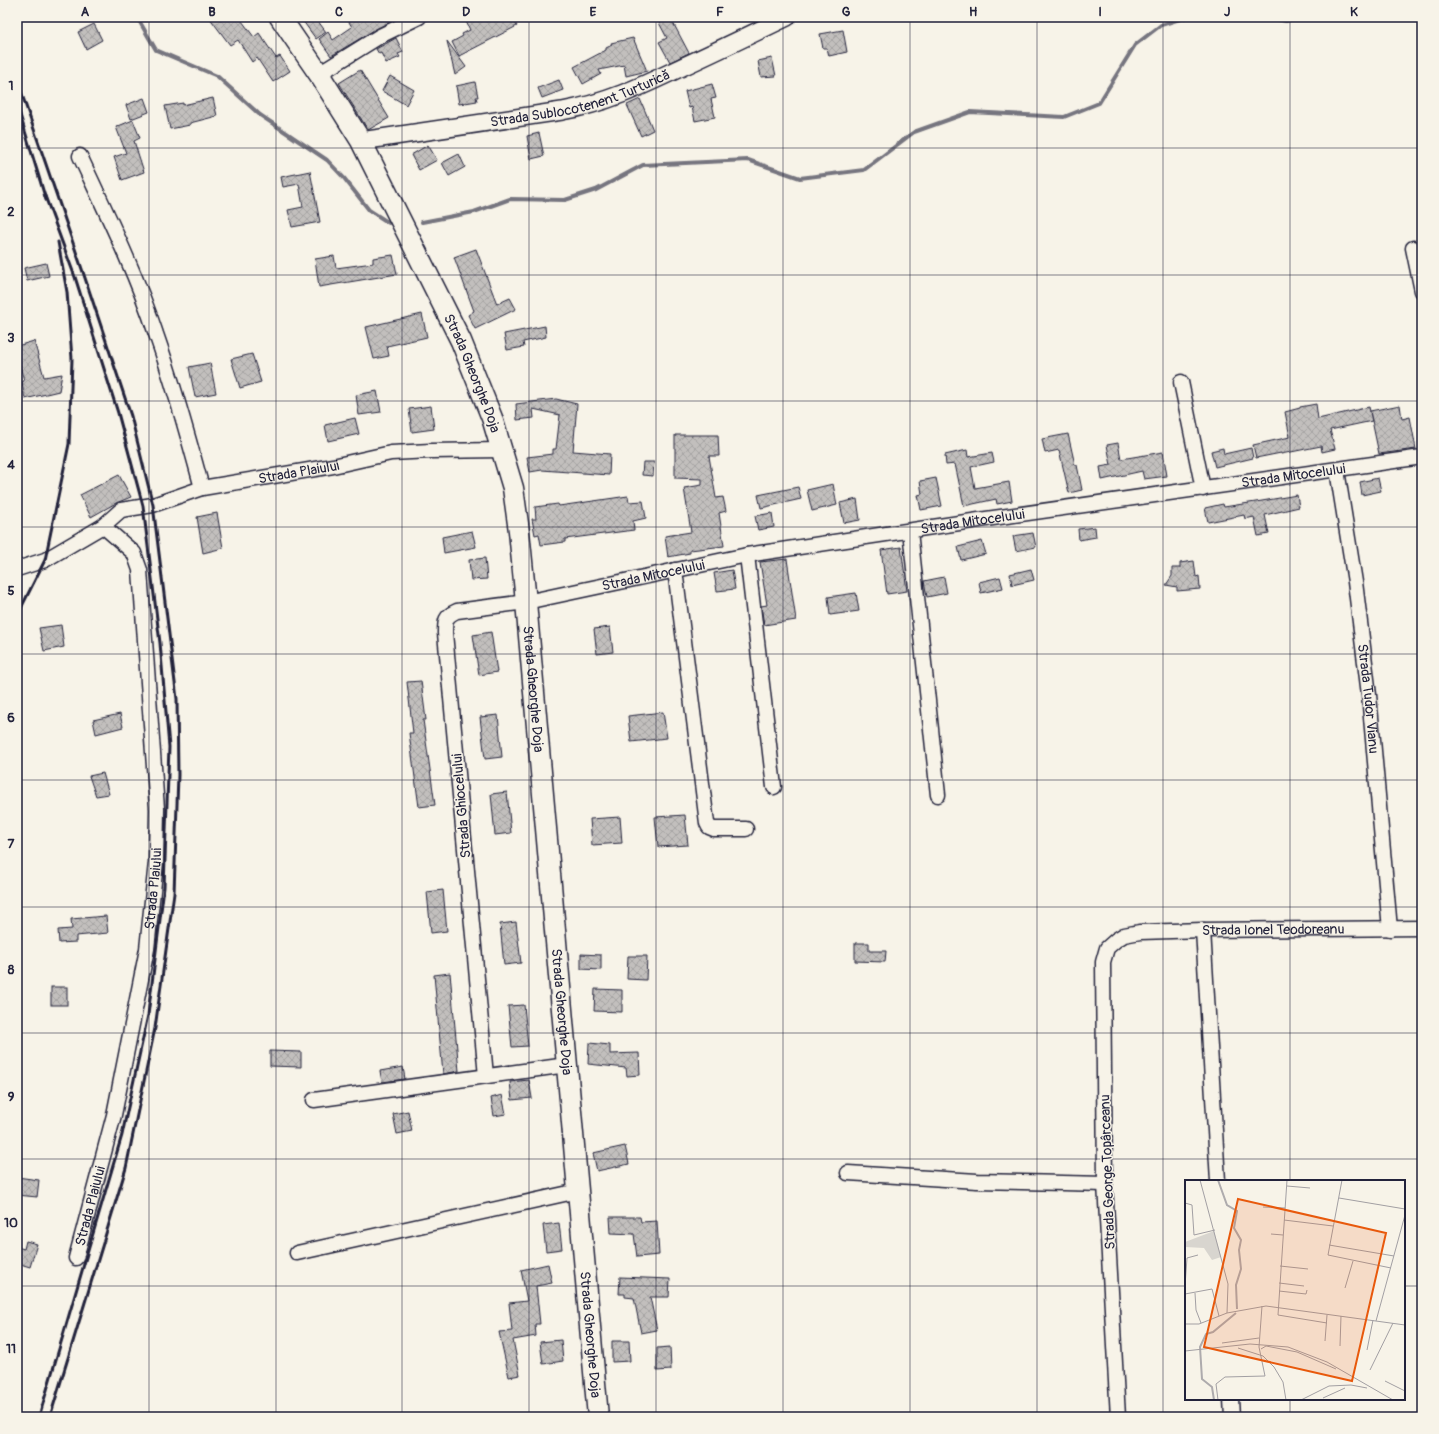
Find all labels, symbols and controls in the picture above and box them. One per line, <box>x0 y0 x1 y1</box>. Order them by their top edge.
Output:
text: A <box>81 4 90 20</box>
text: B <box>208 4 216 20</box>
text: C <box>335 4 343 20</box>
text: D <box>462 4 470 20</box>
text: E <box>590 4 597 20</box>
text: F <box>716 4 724 20</box>
text: G <box>842 4 851 20</box>
text: H <box>969 4 977 20</box>
text: I <box>1098 4 1102 20</box>
text: J <box>1224 4 1230 20</box>
text: K <box>1350 4 1358 20</box>
street label: Strada Sublocotenent Turturică <box>489 66 673 131</box>
text: 1 <box>8 78 14 94</box>
text: 2 <box>7 204 15 220</box>
street label: Strada Gheorghe Doja <box>440 311 504 435</box>
text: 3 <box>7 330 15 346</box>
text: 4 <box>7 457 15 473</box>
street label: Strada Plaiului <box>257 457 341 487</box>
street label: Strada Mitocelului <box>1240 460 1347 492</box>
street label: Strada Mitocelului <box>920 506 1026 538</box>
street label: Strada Mitocelului <box>600 556 707 595</box>
text: 5 <box>7 583 15 599</box>
street label: Strada Gheorghe Doja <box>519 625 547 753</box>
street label: Strada Tudor Vianu <box>1354 643 1382 754</box>
text: 6 <box>7 710 15 726</box>
street label: Strada Ghiocelului <box>448 752 475 859</box>
text: 7 <box>8 836 15 852</box>
street label: Strada Plaiului <box>141 847 165 930</box>
street label: Strada Ionel Teodoreanu <box>1202 921 1345 939</box>
street label: Strada Gheorghe Doja <box>548 948 576 1076</box>
text: 8 <box>8 962 15 978</box>
text: 9 <box>8 1089 15 1105</box>
street label: Strada George Topârceanu <box>1096 1094 1119 1250</box>
street label: Strada Plaiului <box>72 1164 109 1248</box>
inset map <box>1185 1180 1405 1400</box>
text: 10 <box>4 1215 18 1231</box>
street label: Strada Gheorghe Doja <box>576 1271 604 1399</box>
text: 11 <box>6 1341 16 1357</box>

